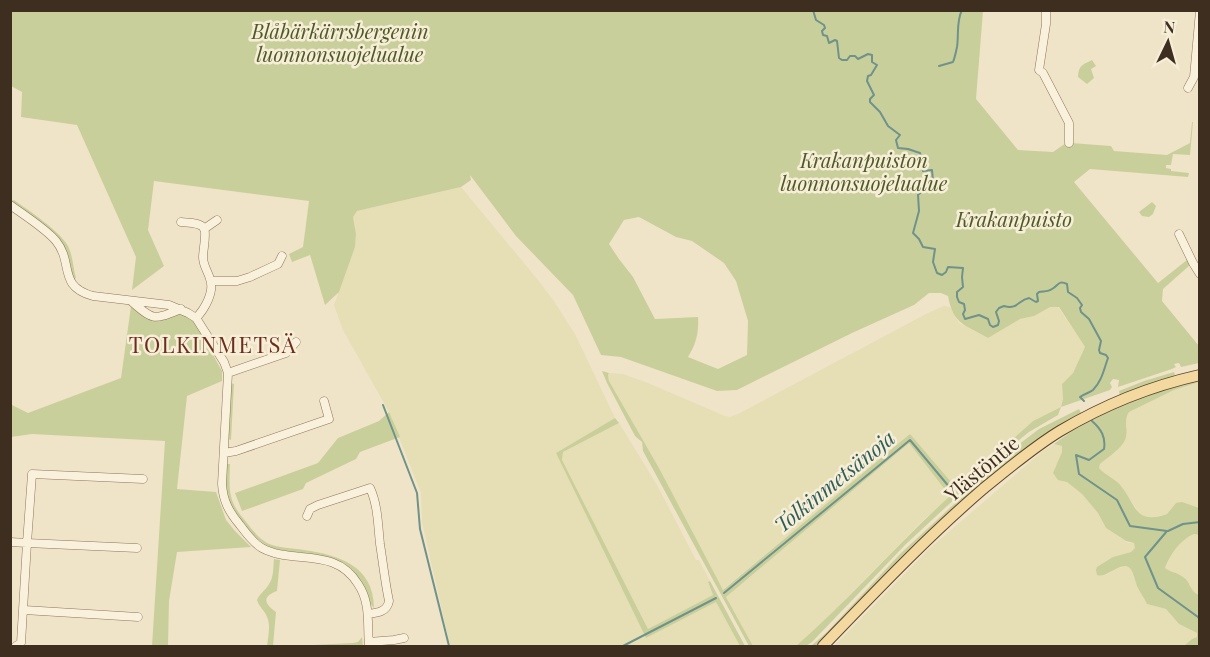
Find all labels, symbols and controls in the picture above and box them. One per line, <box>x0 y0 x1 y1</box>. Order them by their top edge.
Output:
north arrow <box>1138 12 1198 72</box>
text: N <box>1163 16 1176 38</box>
park label: Blåbärkärrsbergenin luonnonsuojelualue <box>250 17 429 67</box>
park label: Krakanpuiston luonnonsuojelualue <box>781 146 948 196</box>
park label: Krakanpuisto <box>955 205 1072 232</box>
district label: TOLKINMETSÄ <box>129 329 297 359</box>
water label: Tolkinmetsänoja <box>767 423 900 538</box>
street label: Ylästöntie <box>937 429 1024 508</box>

